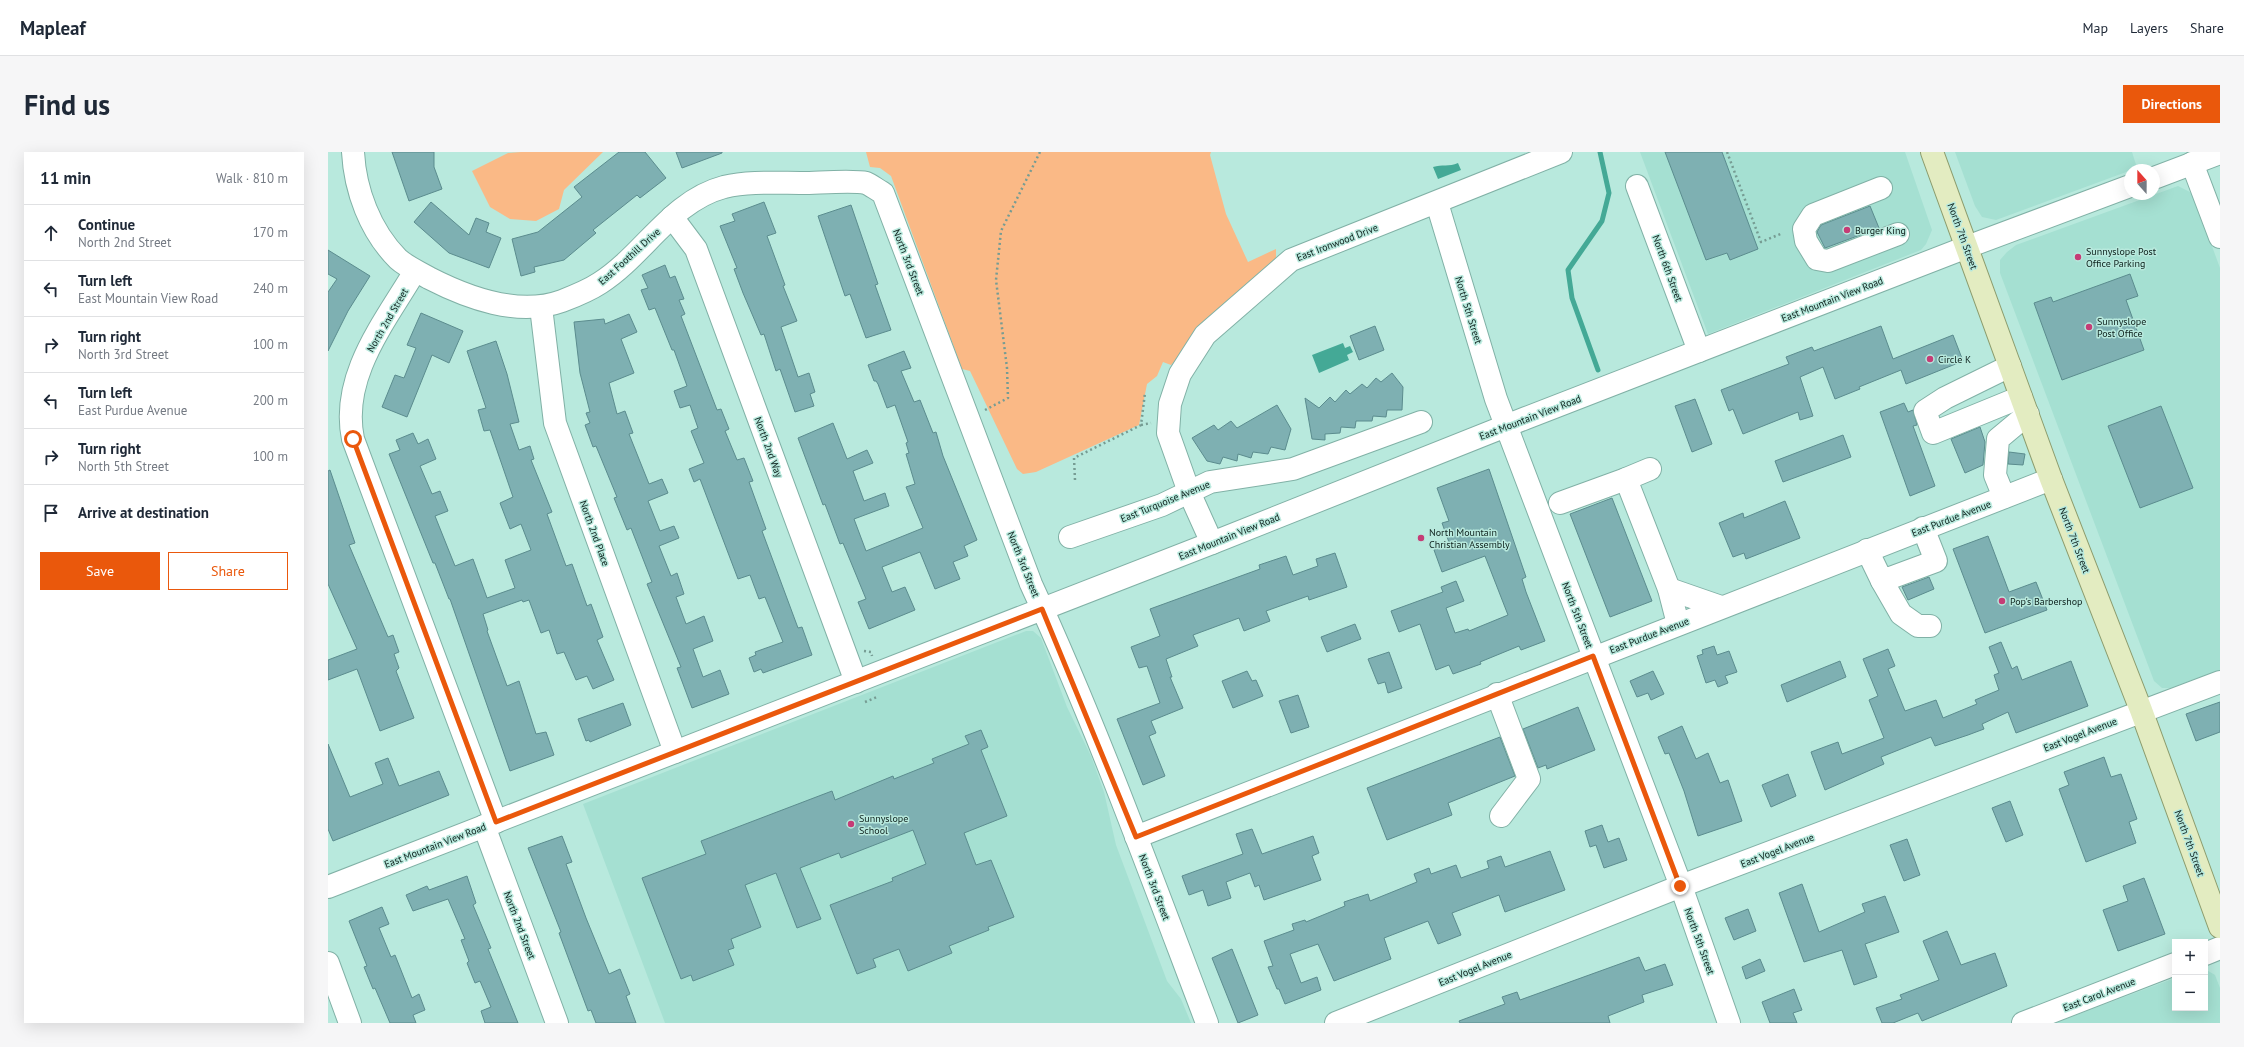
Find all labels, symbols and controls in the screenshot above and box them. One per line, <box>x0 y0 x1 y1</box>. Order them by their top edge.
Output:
text: Mapleaf <box>20 16 86 40</box>
text: Map <box>2082 19 2108 37</box>
text: Layers <box>2130 19 2168 37</box>
text: Share <box>2190 19 2224 37</box>
button: Directions <box>2123 85 2220 123</box>
text: Find us <box>24 86 110 123</box>
north arrow <box>2124 164 2160 200</box>
text: 11 min <box>40 167 91 189</box>
text: Walk · 810 m <box>216 170 288 187</box>
street label: North 7th Street <box>1945 201 1981 272</box>
text: Continue <box>78 215 135 234</box>
street label: East Ironwood Drive <box>1295 221 1380 264</box>
icon: ahead <box>40 222 62 244</box>
text: 170 m <box>253 224 288 241</box>
place label: Burger King <box>1855 224 1906 237</box>
street label: East Foothill Drive <box>596 225 663 288</box>
marker: Burger King <box>1842 225 1852 235</box>
street label: North 3rd Street <box>890 227 927 298</box>
street label: North 6th Street <box>1649 233 1686 304</box>
text: North 2nd Street <box>78 234 171 251</box>
place label: Sunnyslope Post Office Parking <box>2086 245 2157 270</box>
marker: Sunnyslope Post Office Parking <box>2073 252 2083 262</box>
text: Turn left <box>78 271 132 290</box>
street label: East Mountain View Road <box>1779 274 1885 325</box>
street label: North 5th Street <box>1452 275 1485 346</box>
icon: left <box>40 278 62 300</box>
text: 240 m <box>253 280 288 297</box>
street label: North 2nd Street <box>364 285 411 355</box>
text: East Mountain View Road <box>78 290 218 307</box>
place label: Sunnyslope Post Office <box>2097 315 2146 340</box>
marker: Sunnyslope Post Office <box>2084 322 2094 332</box>
text: Turn right <box>78 327 141 346</box>
icon: right <box>40 334 62 356</box>
text: 100 m <box>253 336 288 353</box>
text: North 3rd Street <box>78 346 169 363</box>
place label: Circle K <box>1938 353 1971 366</box>
marker: Circle K <box>1925 354 1935 364</box>
text: Turn left <box>78 383 132 402</box>
icon: left <box>40 390 62 412</box>
text: 200 m <box>253 392 288 409</box>
street label: East Mountain View Road <box>1477 392 1583 443</box>
text: East Purdue Avenue <box>78 402 187 419</box>
street label: North 2nd Way <box>752 415 786 480</box>
route start <box>344 430 362 448</box>
text: Turn right <box>78 439 141 458</box>
icon: right <box>40 446 62 468</box>
text: 100 m <box>253 448 288 465</box>
text: North 5th Street <box>78 458 169 475</box>
street label: East Turquoise Avenue <box>1119 478 1212 525</box>
street label: East Purdue Avenue <box>1910 497 1993 540</box>
street label: North 2nd Place <box>577 498 612 568</box>
icon: arrive <box>40 502 62 524</box>
text: Arrive at destination <box>78 503 209 522</box>
street label: North 7th Street <box>2056 505 2093 576</box>
street label: East Mountain View Road <box>1177 510 1282 563</box>
place label: North Mountain Christian Assembly <box>1429 526 1510 551</box>
street label: North 3rd Street <box>1004 529 1043 600</box>
marker: North Mountain Christian Assembly <box>1416 533 1426 543</box>
button: Save <box>40 552 160 590</box>
button: Share <box>168 552 288 590</box>
street label: North 5th Street <box>1559 580 1596 651</box>
place label: Pop's Barbershop <box>2010 595 2082 608</box>
marker: Pop's Barbershop <box>1997 596 2007 606</box>
street label: East Purdue Avenue <box>1608 614 1691 657</box>
street label: East Vogel Avenue <box>2042 714 2119 754</box>
street label: North 7th Street <box>2172 808 2208 879</box>
place label: Sunnyslope School <box>859 812 908 837</box>
marker: Sunnyslope School <box>846 819 856 829</box>
street label: East Mountain View Road <box>382 820 488 871</box>
street label: East Vogel Avenue <box>1739 830 1816 870</box>
street label: North 3rd Street <box>1136 852 1173 923</box>
route end <box>1671 877 1689 895</box>
street label: North 2nd Street <box>501 889 539 962</box>
street label: North 5th Street <box>1681 906 1718 977</box>
map controls <box>2172 939 2208 1011</box>
button: + <box>2172 939 2208 975</box>
street label: East Vogel Avenue <box>1437 948 1514 989</box>
street label: East Carol Avenue <box>2061 975 2137 1014</box>
button: − <box>2172 975 2208 1011</box>

